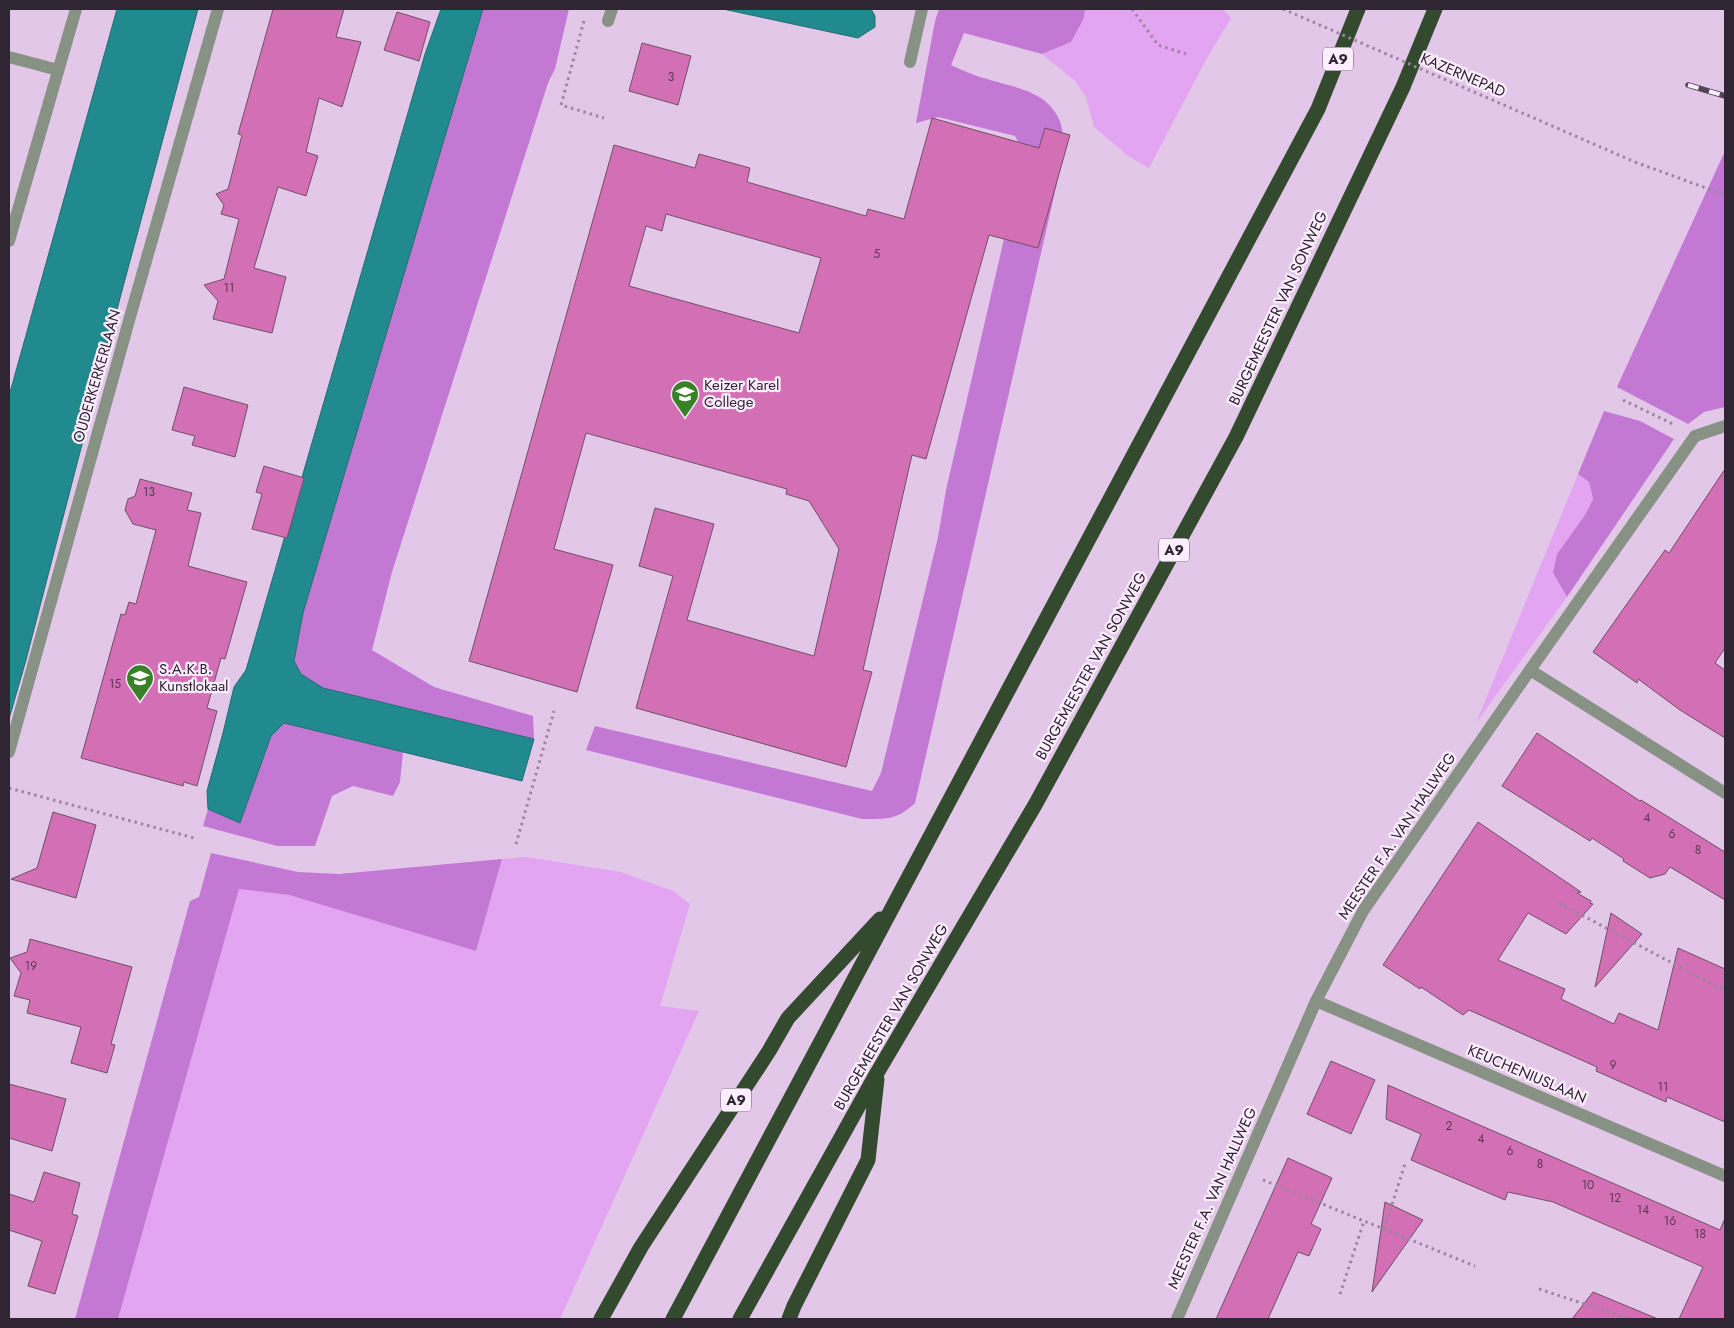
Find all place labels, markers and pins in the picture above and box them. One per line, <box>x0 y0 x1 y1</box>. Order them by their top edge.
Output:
place label: Keizer Karel College <box>704 374 779 413</box>
school or university icon: Keizer Karel College <box>670 379 700 418</box>
place label: S.A.K.B. Kunstlokaal <box>159 658 229 697</box>
school or university icon: S.A.K.B. Kunstlokaal <box>125 663 155 702</box>

